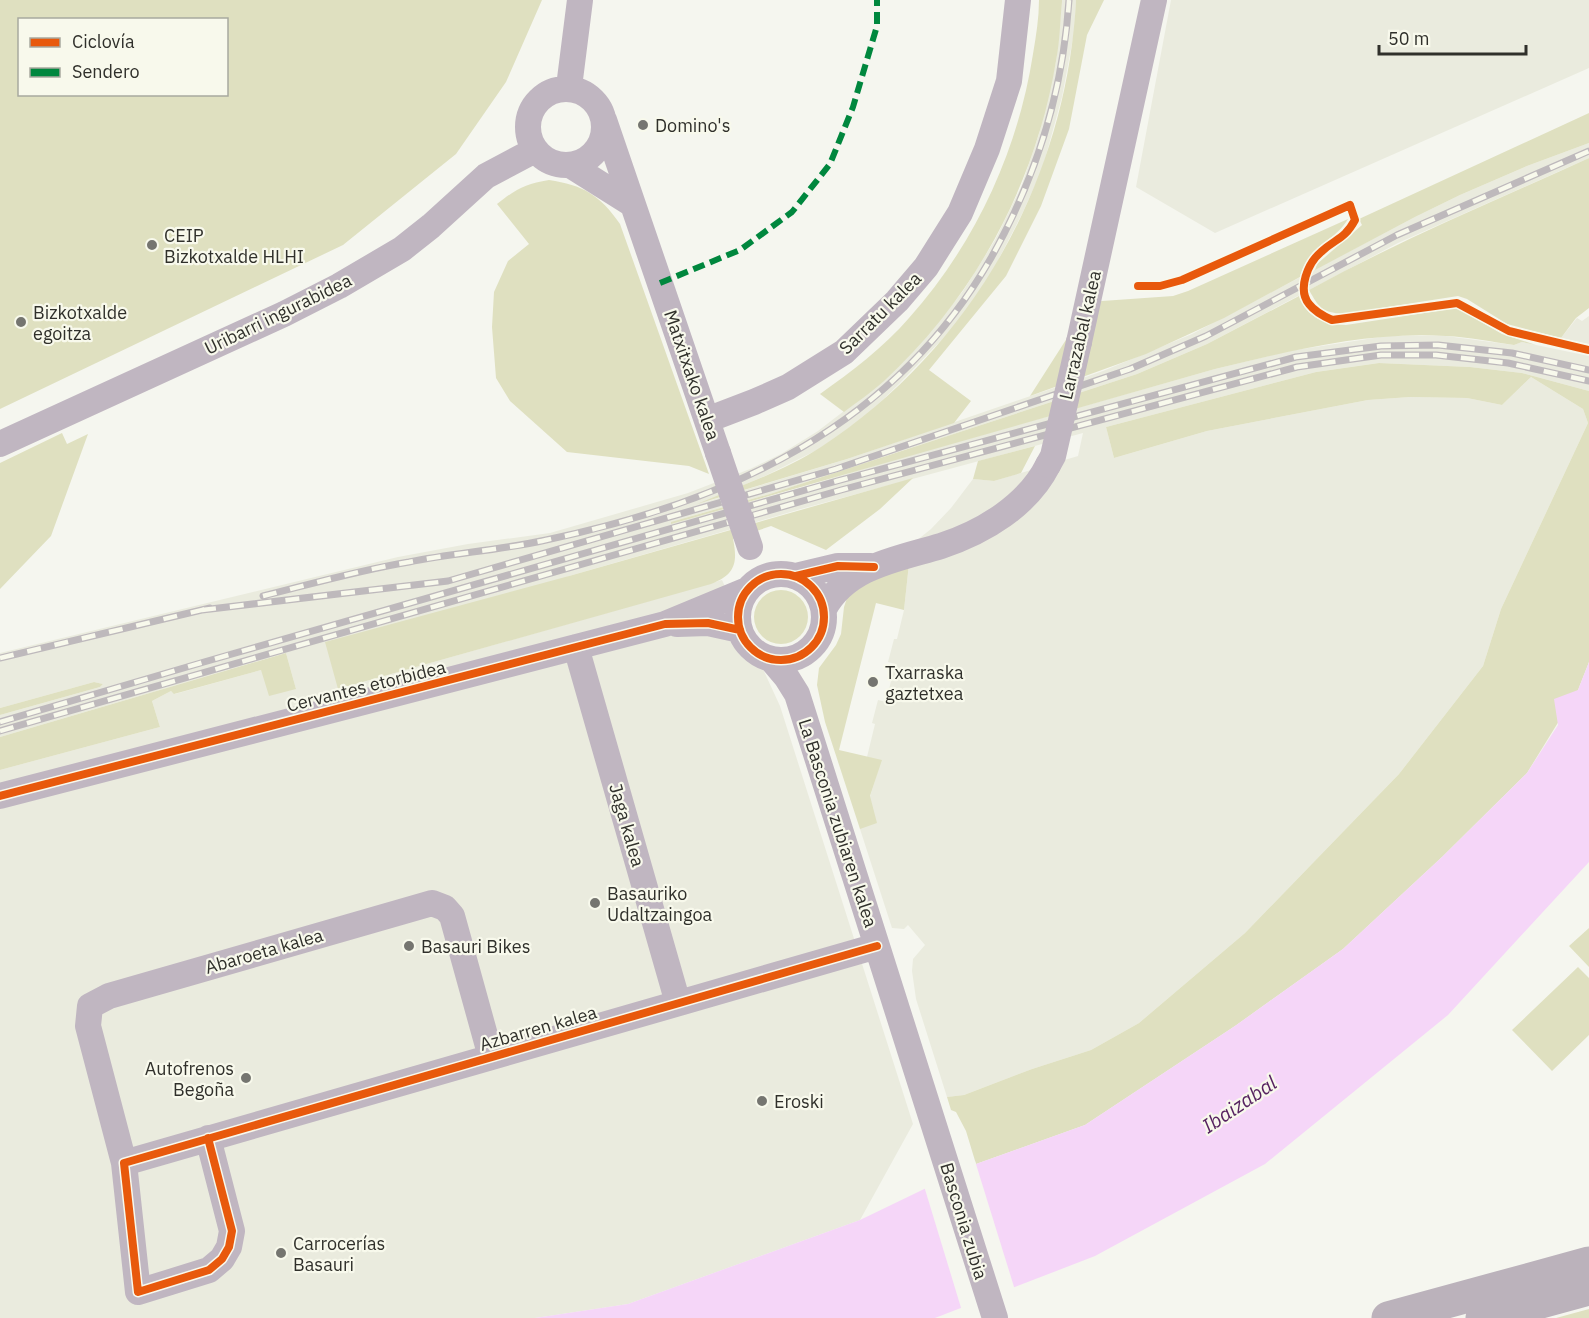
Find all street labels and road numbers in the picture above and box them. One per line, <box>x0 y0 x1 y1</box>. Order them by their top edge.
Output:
street label: Sarratu kalea <box>834 267 926 359</box>
street label: Uribarri ingurabidea <box>201 268 356 360</box>
street label: Larrazabal kalea <box>1054 268 1106 402</box>
street label: Matxitxako kalea <box>659 307 725 443</box>
street label: Cervantes etorbidea <box>284 655 448 717</box>
street label: La Basconia zubiaren kalea <box>793 716 883 931</box>
street label: Jaga kalea <box>604 781 650 870</box>
street label: Abaroeta kalea <box>202 923 326 979</box>
street label: Azbarren kalea <box>477 1000 600 1056</box>
street label: Basconia zubia <box>935 1160 993 1283</box>

